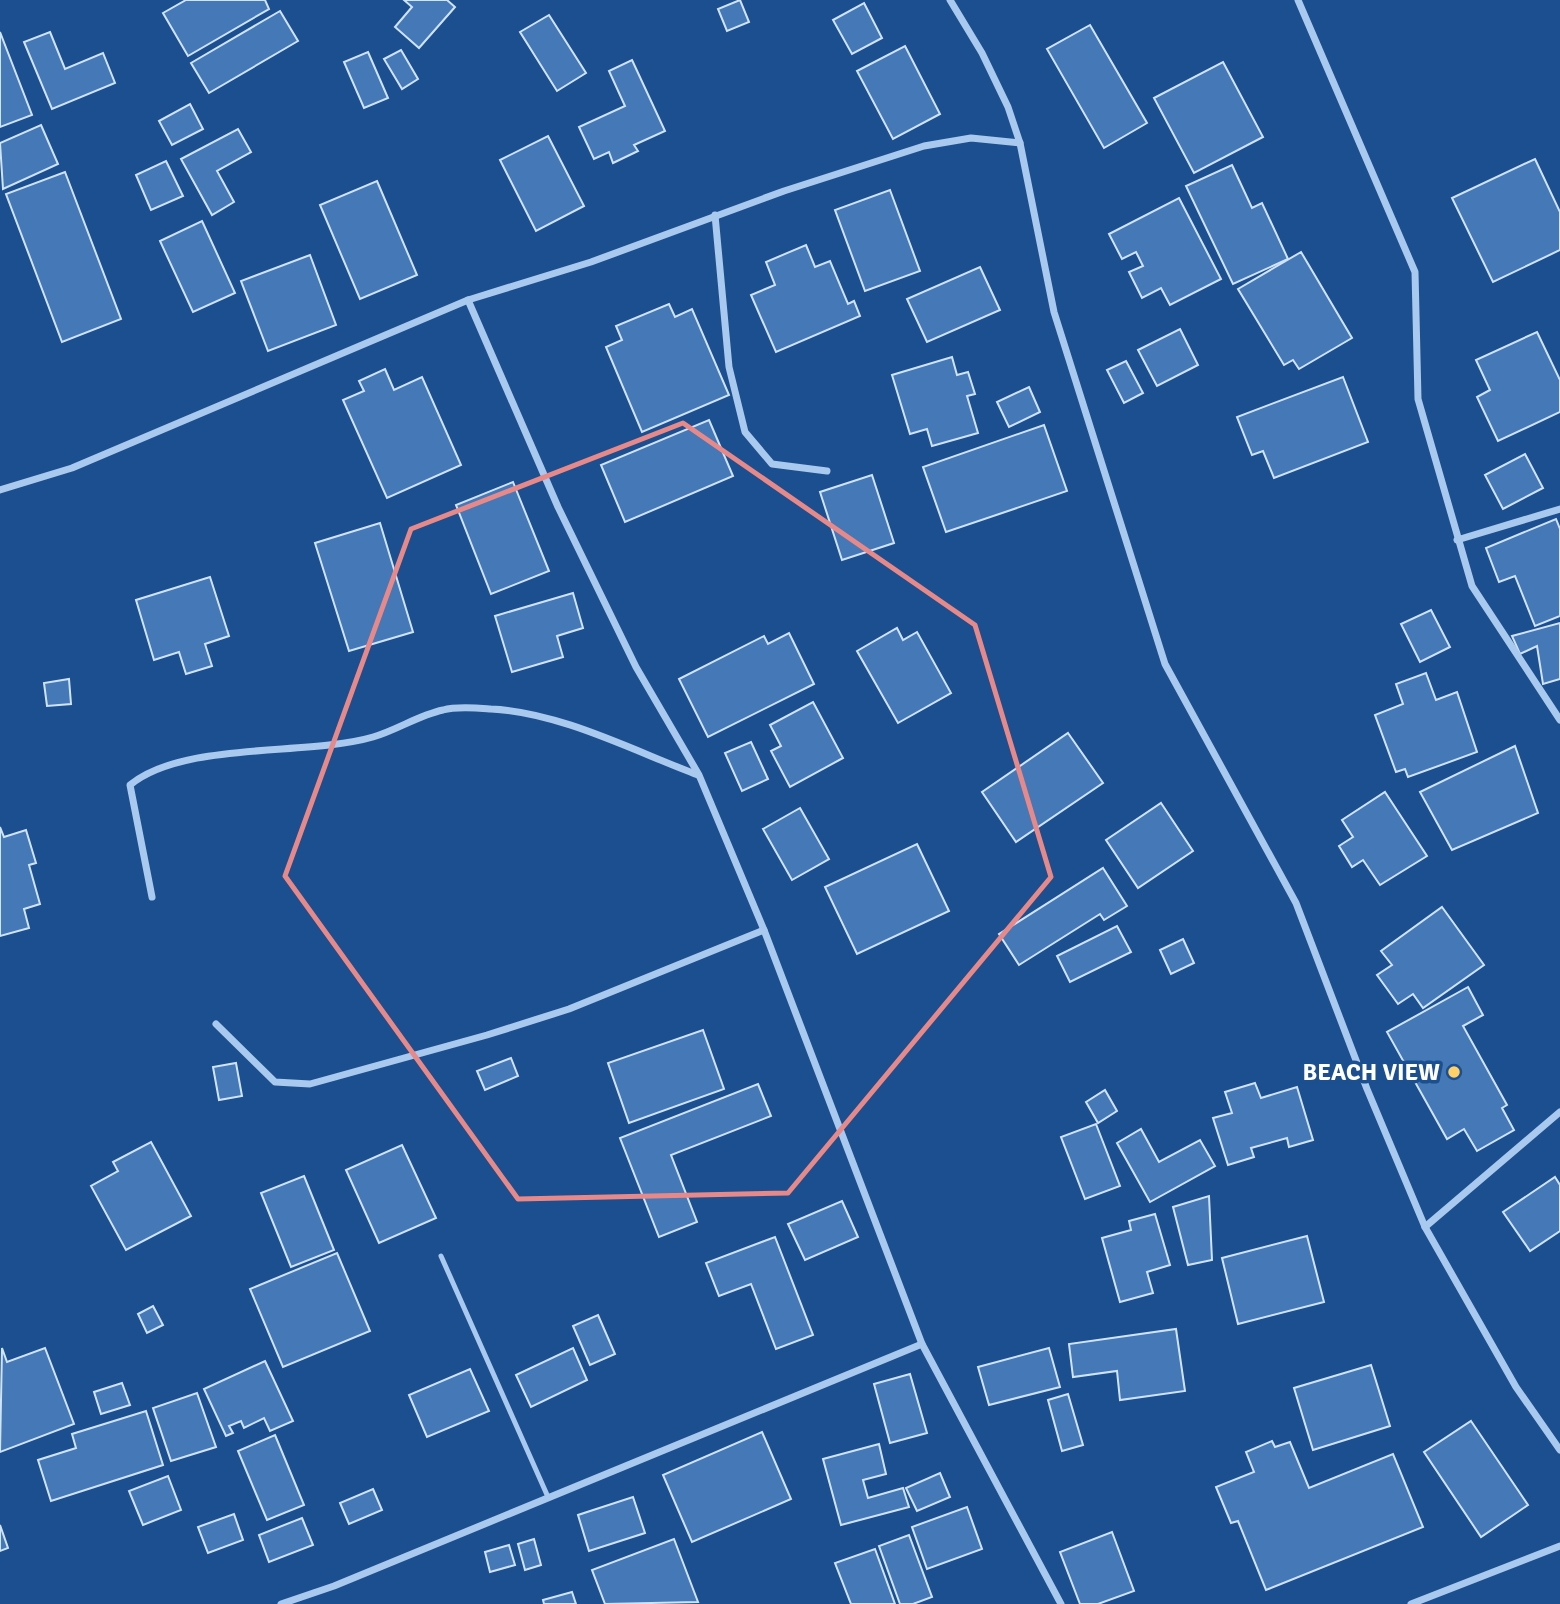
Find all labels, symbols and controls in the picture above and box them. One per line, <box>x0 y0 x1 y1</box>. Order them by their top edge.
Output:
place label: BEACH VIEW <box>1303 1057 1440 1087</box>
marker: BEACH VIEW <box>1446 1064 1462 1080</box>

